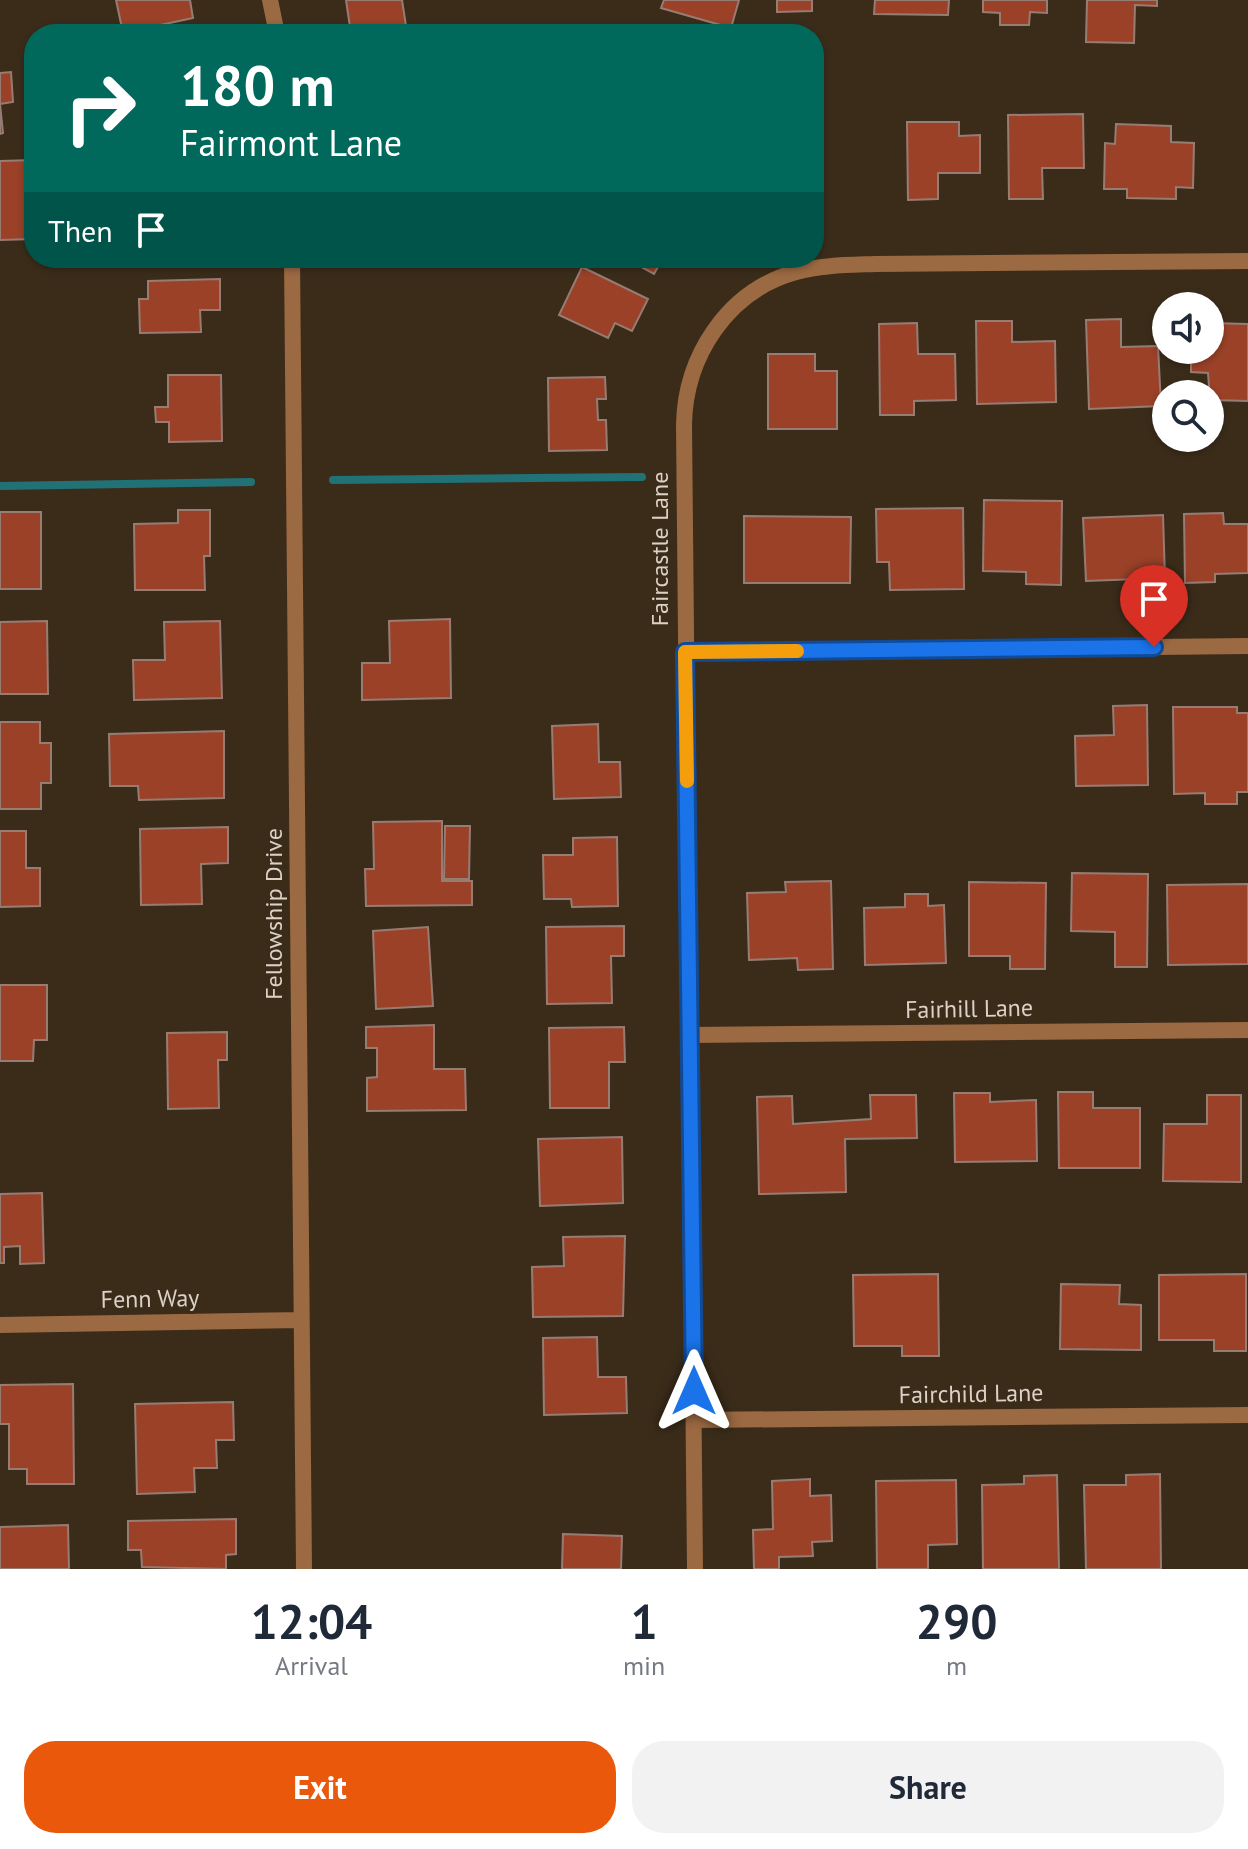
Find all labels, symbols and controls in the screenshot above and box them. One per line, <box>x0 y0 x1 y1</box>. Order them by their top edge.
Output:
text: 180 m <box>180 49 335 121</box>
icon: right <box>48 56 152 160</box>
text: Fairmont Lane <box>180 119 402 166</box>
icon: arrive <box>129 208 173 252</box>
text: Then <box>48 211 113 250</box>
map controls <box>1152 292 1224 452</box>
button: sound <box>1152 292 1224 364</box>
button: search <box>1152 380 1224 452</box>
street label: Faircastle Lane <box>644 472 675 626</box>
pin <box>1120 565 1188 647</box>
icon: arrive <box>1132 577 1176 621</box>
street label: Fellowship Drive <box>258 828 289 1000</box>
street label: Fairhill Lane <box>905 992 1033 1025</box>
street label: Fenn Way <box>100 1282 200 1315</box>
position arrow <box>652 1349 736 1433</box>
street label: Fairchild Lane <box>898 1377 1044 1410</box>
text: 12:04 <box>251 1590 372 1652</box>
text: 1 <box>630 1590 658 1652</box>
text: 290 <box>916 1590 997 1652</box>
text: Arrival <box>275 1649 348 1682</box>
text: min <box>623 1649 665 1682</box>
text: m <box>946 1649 967 1682</box>
button: Exit <box>24 1741 616 1833</box>
button: Share <box>632 1741 1224 1833</box>

